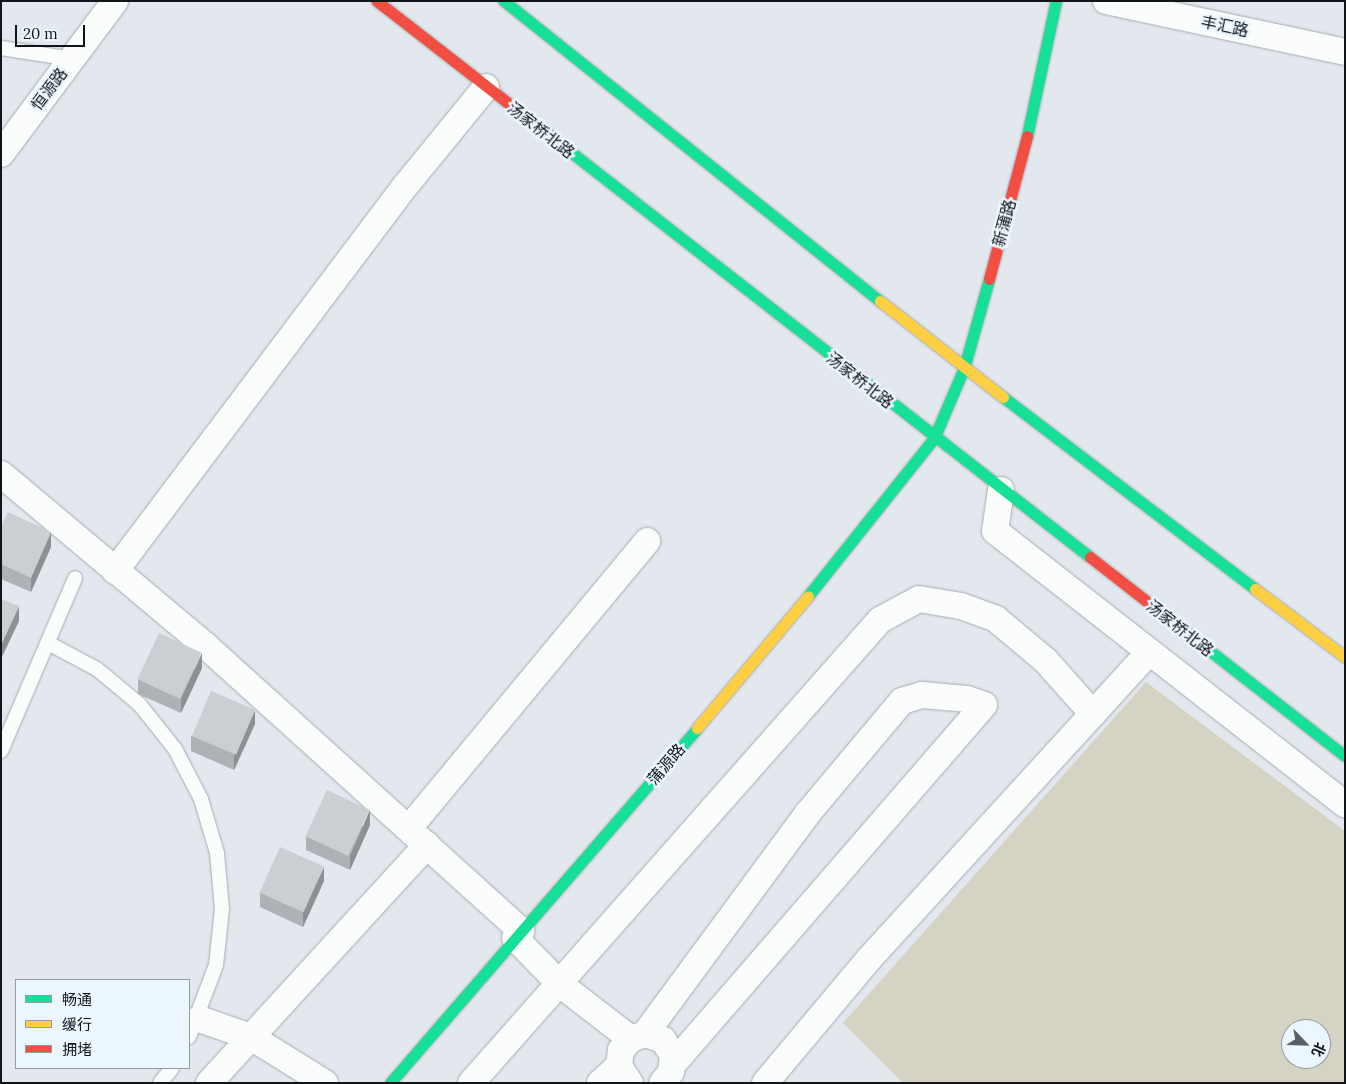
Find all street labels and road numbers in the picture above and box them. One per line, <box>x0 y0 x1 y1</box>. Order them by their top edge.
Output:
street label: 丰汇路 <box>1200 12 1250 40</box>
street label: 恒源路 <box>27 64 71 114</box>
street label: 汤家桥北路 <box>504 98 578 162</box>
street label: 新蒲路 <box>989 197 1019 249</box>
street label: 汤家桥北路 <box>823 348 897 412</box>
street label: 汤家桥北路 <box>1143 596 1217 660</box>
street label: 蒲源路 <box>643 740 689 788</box>

